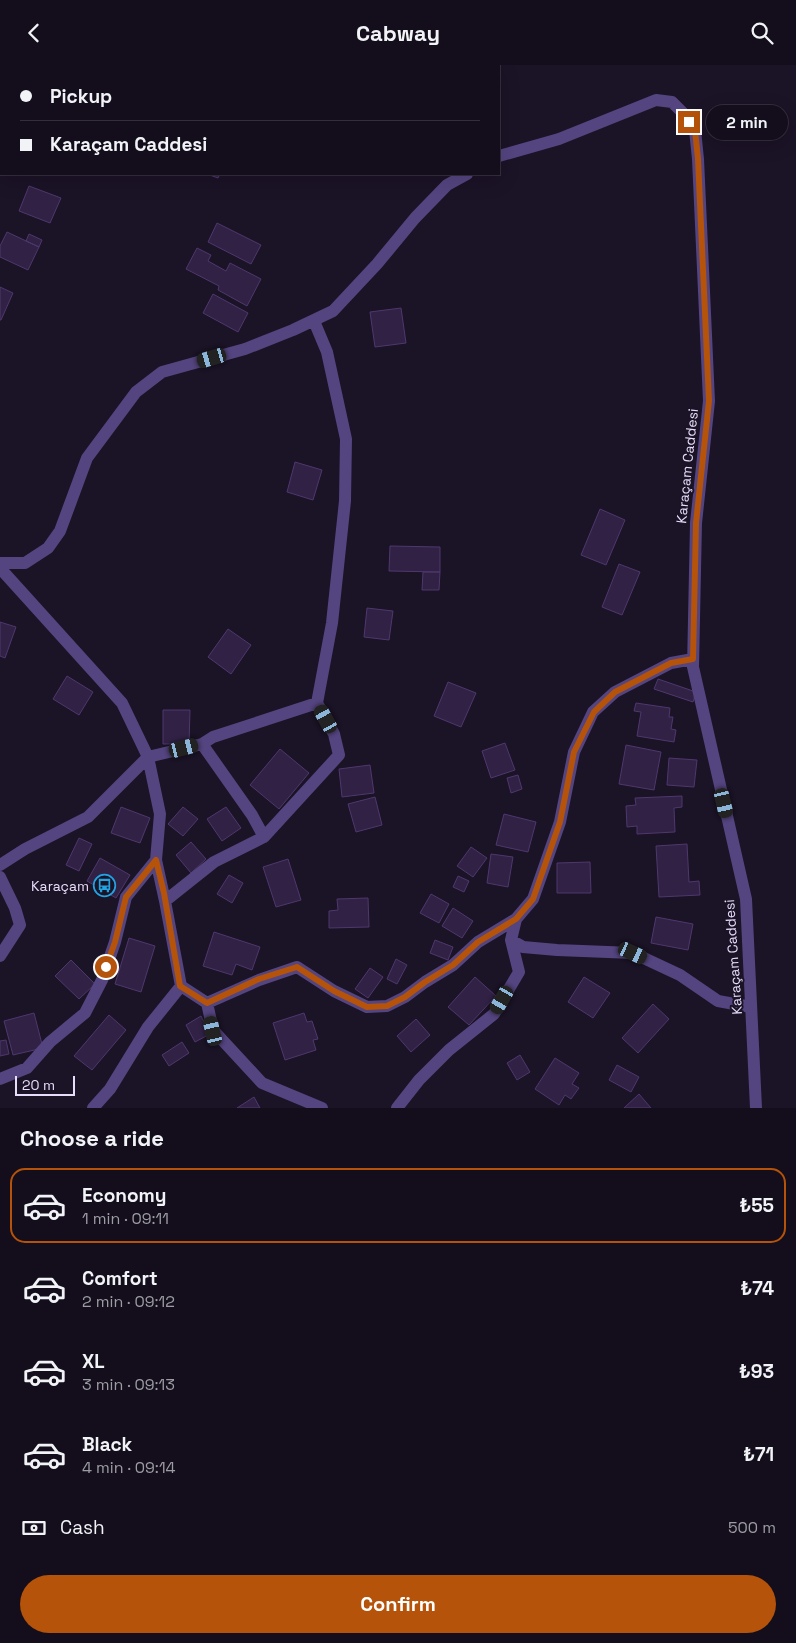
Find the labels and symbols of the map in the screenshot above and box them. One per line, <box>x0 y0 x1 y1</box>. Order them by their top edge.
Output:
callout: 2 min <box>706 105 789 139</box>
route end <box>678 111 700 133</box>
car <box>195 347 228 369</box>
street label: Karaçam Caddesi <box>672 408 702 524</box>
car <box>312 702 339 736</box>
car <box>167 737 200 759</box>
car <box>713 787 734 819</box>
bus stop icon: Karaçam <box>93 874 117 898</box>
place label: Karaçam <box>31 877 89 895</box>
street label: Karaçam Caddesi <box>720 899 746 1015</box>
car <box>616 940 649 966</box>
route start <box>95 956 117 978</box>
car <box>488 983 515 1017</box>
car <box>202 1015 223 1047</box>
scale bar <box>15 1073 75 1096</box>

